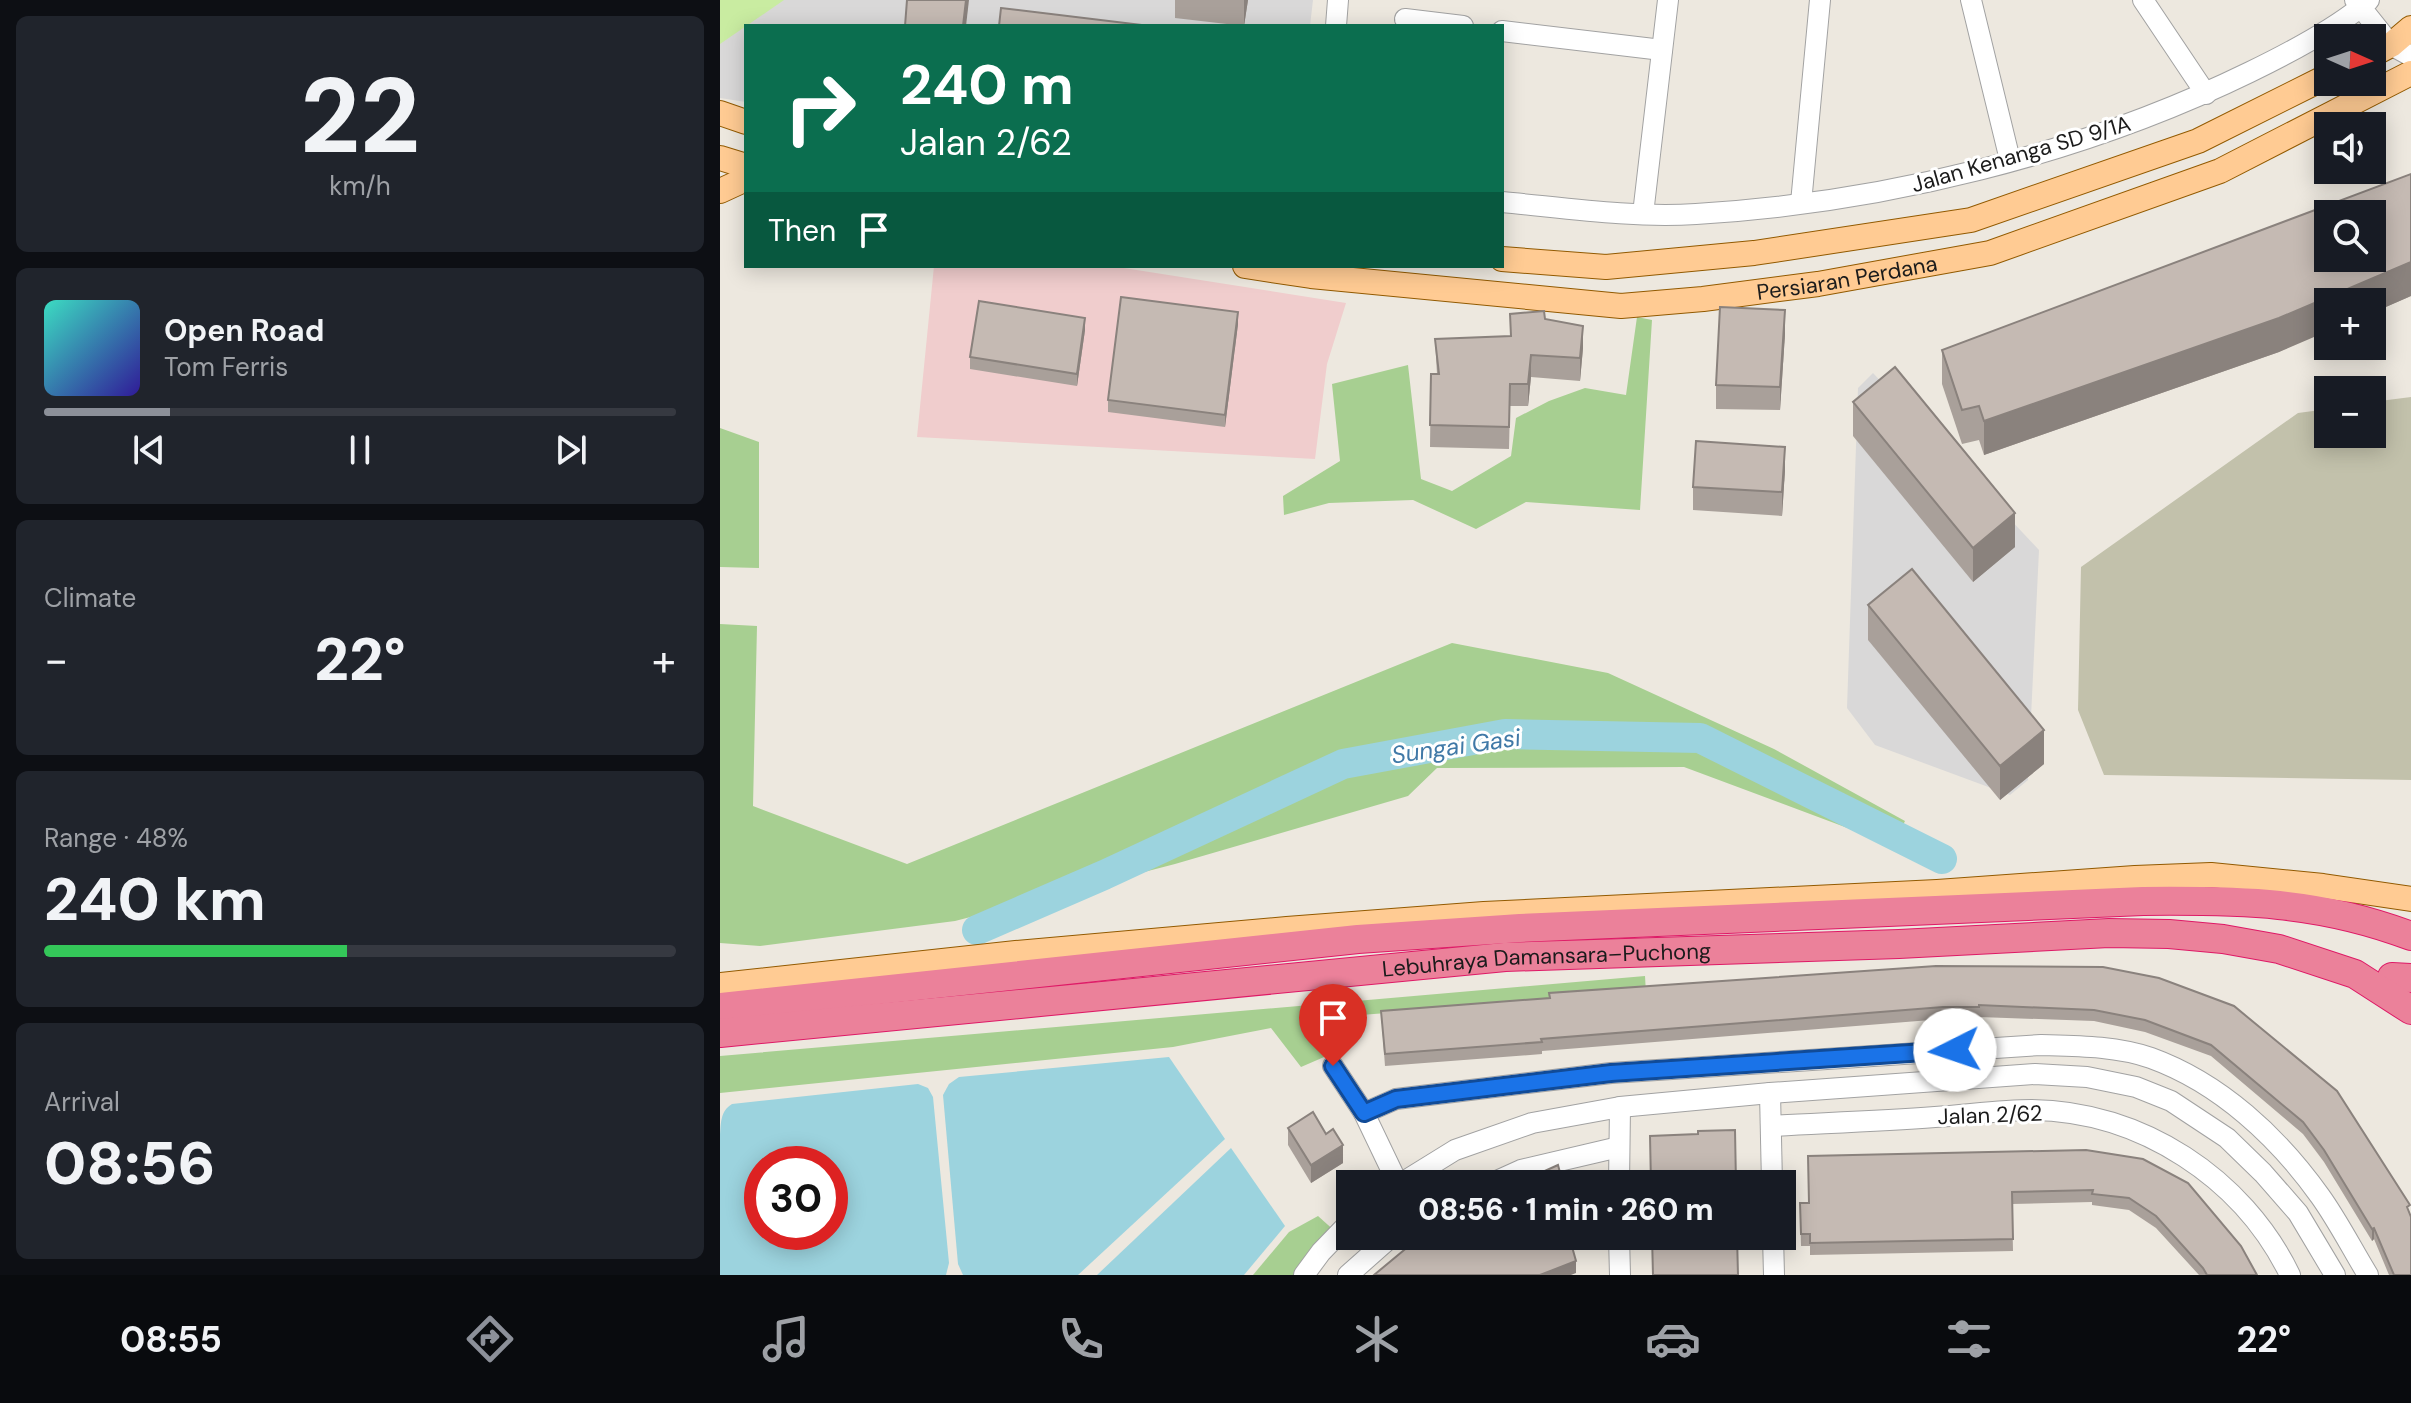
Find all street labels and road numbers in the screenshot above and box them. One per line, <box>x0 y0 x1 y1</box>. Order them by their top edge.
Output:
street label: Jalan Kenanga SD 9/1A <box>1908 109 2134 199</box>
street label: Persiaran Perdana <box>1755 248 1939 306</box>
street label: Lebuhraya Damansara–Puchong <box>1381 936 1712 983</box>
street label: Jalan 2/62 <box>1937 1099 2043 1131</box>

